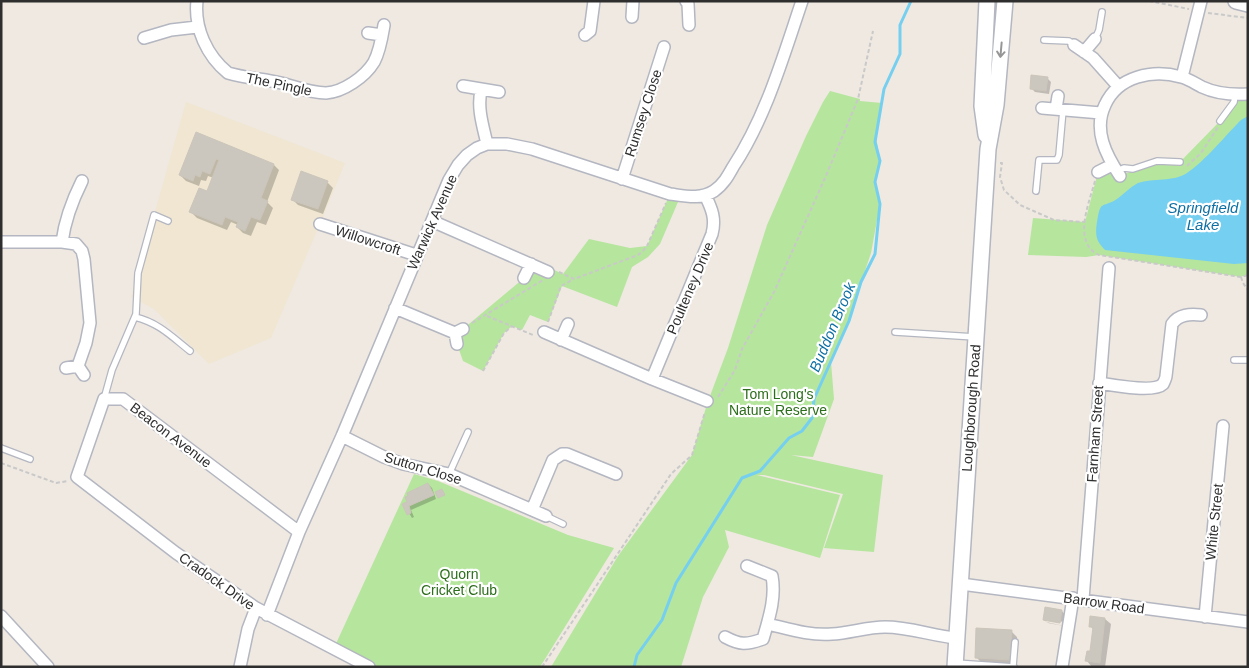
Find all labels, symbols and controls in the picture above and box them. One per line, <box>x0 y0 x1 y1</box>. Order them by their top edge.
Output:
one-way arrow <box>996 42 1006 58</box>
street label: Rumsey Close <box>621 67 665 159</box>
street label: The Pingle <box>245 69 314 99</box>
street label: Warwick Avenue <box>404 172 460 272</box>
water label: Springfield Lake <box>1168 199 1239 233</box>
street label: Willowcroft <box>333 222 403 258</box>
street label: Poulteney Drive <box>663 239 717 337</box>
water label: Buddon Brook <box>806 279 859 374</box>
street label: Loughborough Road <box>959 344 983 472</box>
street label: Farnham Street <box>1084 385 1106 483</box>
park label: Tom Long's Nature Reserve <box>729 386 827 418</box>
street label: Beacon Avenue <box>127 399 215 471</box>
street label: Sutton Close <box>382 449 464 487</box>
street label: White Street <box>1202 483 1226 561</box>
street label: Cradock Drive <box>176 549 258 613</box>
park label: Quorn Cricket Club <box>421 566 497 598</box>
street label: Barrow Road <box>1062 589 1146 617</box>

